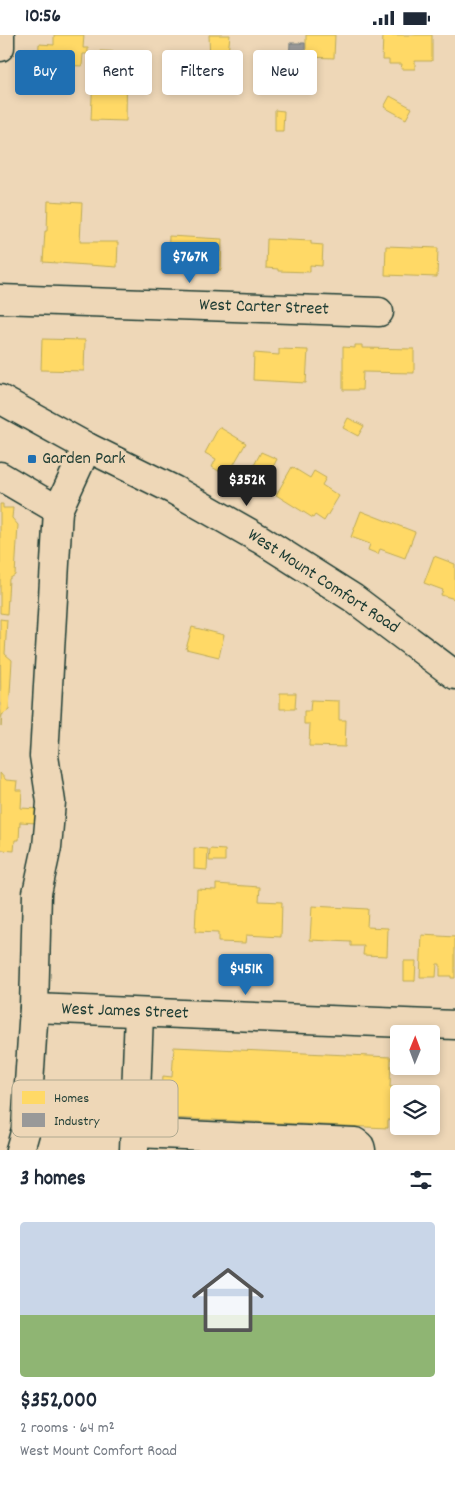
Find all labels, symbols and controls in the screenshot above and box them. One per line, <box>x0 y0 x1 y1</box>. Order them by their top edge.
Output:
text: 10:56 <box>25 4 61 31</box>
chip: Buy <box>15 50 75 95</box>
chip: Rent <box>85 50 152 95</box>
chip: Filters <box>162 50 243 95</box>
chip: New <box>253 50 317 95</box>
pin: $767K <box>155 241 225 284</box>
text: $767K <box>172 246 208 269</box>
street label: West Carter Street <box>199 293 330 323</box>
place label: Garden Park <box>42 447 126 472</box>
marker: Garden Park <box>26 453 38 465</box>
pin: $352K <box>212 465 282 507</box>
text: $352K <box>228 469 266 492</box>
street label: West Mount Comfort Road <box>242 523 404 641</box>
pin: $451K <box>211 953 281 996</box>
text: $451K <box>229 958 263 981</box>
street label: West James Street <box>61 997 189 1027</box>
north arrow <box>390 1025 440 1075</box>
map controls <box>390 1025 440 1135</box>
legend <box>12 1080 178 1137</box>
button: layers <box>390 1085 440 1135</box>
text: Homes <box>54 1089 89 1109</box>
text: Industry <box>54 1112 100 1132</box>
text: 3 homes <box>20 1165 86 1195</box>
icon: filters <box>407 1166 435 1194</box>
icon: home <box>183 1255 273 1345</box>
text: $352,000 <box>20 1387 97 1417</box>
text: 2 rooms · 64 m² <box>20 1417 115 1440</box>
text: West Mount Comfort Road <box>20 1440 177 1463</box>

